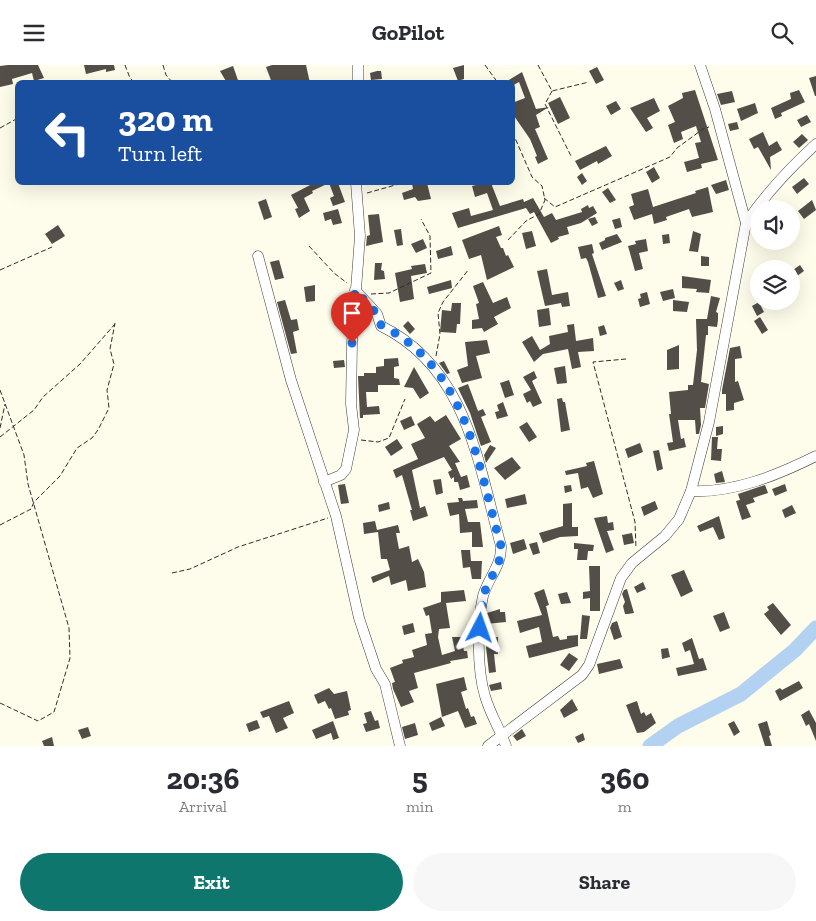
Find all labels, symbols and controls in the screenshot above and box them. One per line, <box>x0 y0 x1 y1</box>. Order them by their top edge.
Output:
icon: menu <box>20 19 48 47</box>
text: GoPilot <box>372 19 444 46</box>
icon: search <box>768 19 796 47</box>
text: 320 m <box>118 98 213 140</box>
icon: left <box>35 100 100 165</box>
text: Turn left <box>118 140 202 167</box>
map controls <box>750 200 800 310</box>
button: sound <box>750 200 800 250</box>
button: layers <box>750 260 800 310</box>
pin <box>331 292 373 343</box>
icon: arrive <box>338 299 366 327</box>
position arrow <box>453 601 505 653</box>
text: 20:36 <box>167 761 239 797</box>
text: 5 <box>412 761 428 797</box>
text: 360 <box>600 761 649 797</box>
text: Arrival <box>179 797 227 816</box>
text: min <box>406 797 434 816</box>
text: m <box>618 797 632 816</box>
button: Exit <box>20 853 403 911</box>
button: Share <box>413 853 796 911</box>

